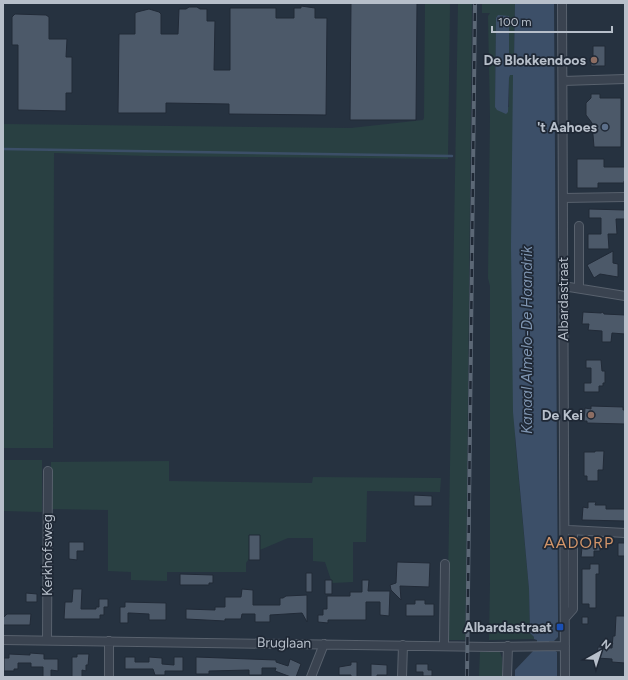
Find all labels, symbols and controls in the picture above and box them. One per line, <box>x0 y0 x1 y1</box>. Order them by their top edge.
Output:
scale bar <box>492 8 612 34</box>
text: 100 m <box>498 15 532 29</box>
place label: De Blokkendoos <box>483 52 586 69</box>
marker: De Blokkendoos <box>589 55 599 65</box>
place label: 't Aahoes <box>537 119 597 136</box>
marker: 't Aahoes <box>600 122 610 132</box>
water label: Kanaal Almelo-De Haandrik <box>518 245 536 434</box>
street label: Albardastraat <box>555 257 572 341</box>
place label: De Kei <box>542 407 583 424</box>
marker: De Kei <box>586 410 596 420</box>
street label: Kerkhofsweg <box>39 514 56 596</box>
district label: AADORP <box>544 533 614 552</box>
place label: Albardastraat <box>464 619 552 636</box>
marker: Albardastraat <box>555 622 565 632</box>
north arrow <box>580 632 620 672</box>
street label: Bruglaan <box>257 634 312 652</box>
text: N <box>599 637 613 652</box>

